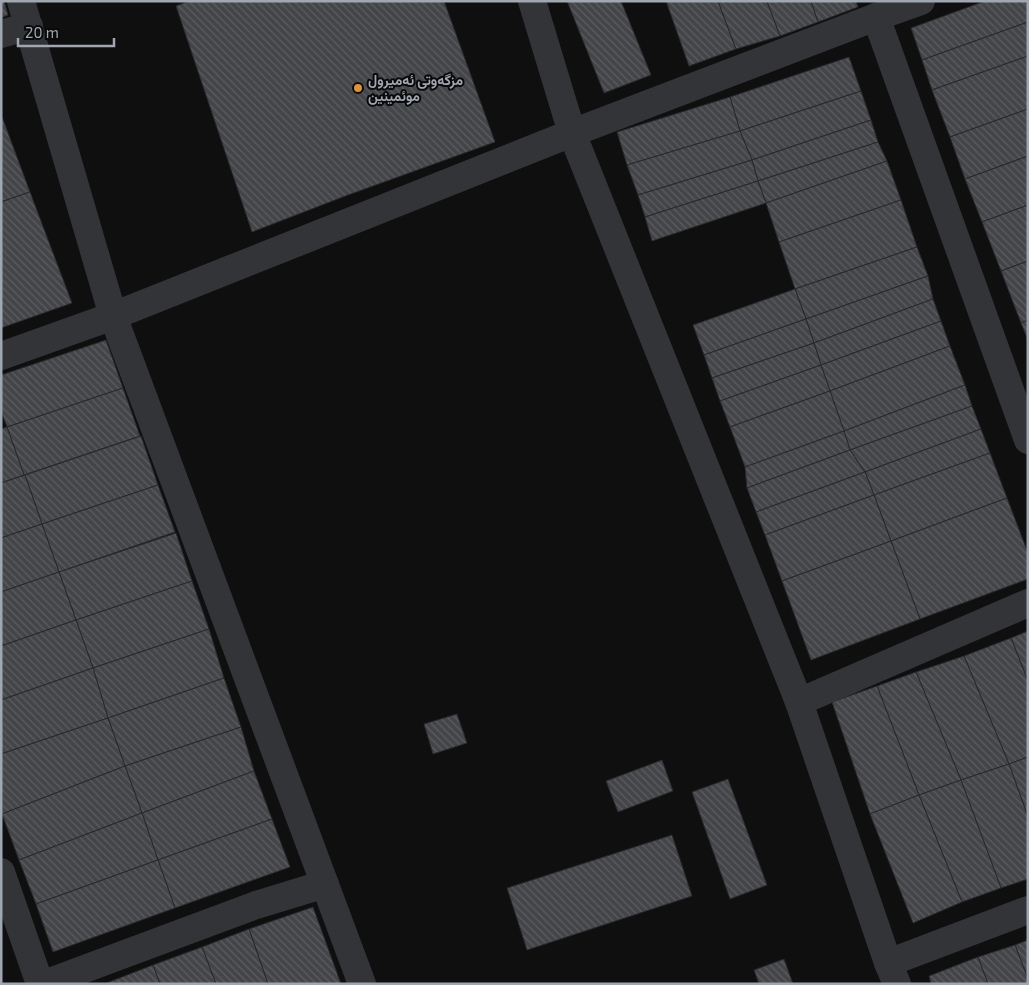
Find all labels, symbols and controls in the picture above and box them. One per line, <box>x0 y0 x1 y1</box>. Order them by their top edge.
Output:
scale bar <box>18 15 114 47</box>
text: 20 m <box>25 23 59 41</box>
place label: مزگەوتی ئەمیرول موئمینین <box>368 71 463 105</box>
marker: مزگەوتی ئەمیرول موئمینین <box>352 82 364 94</box>

